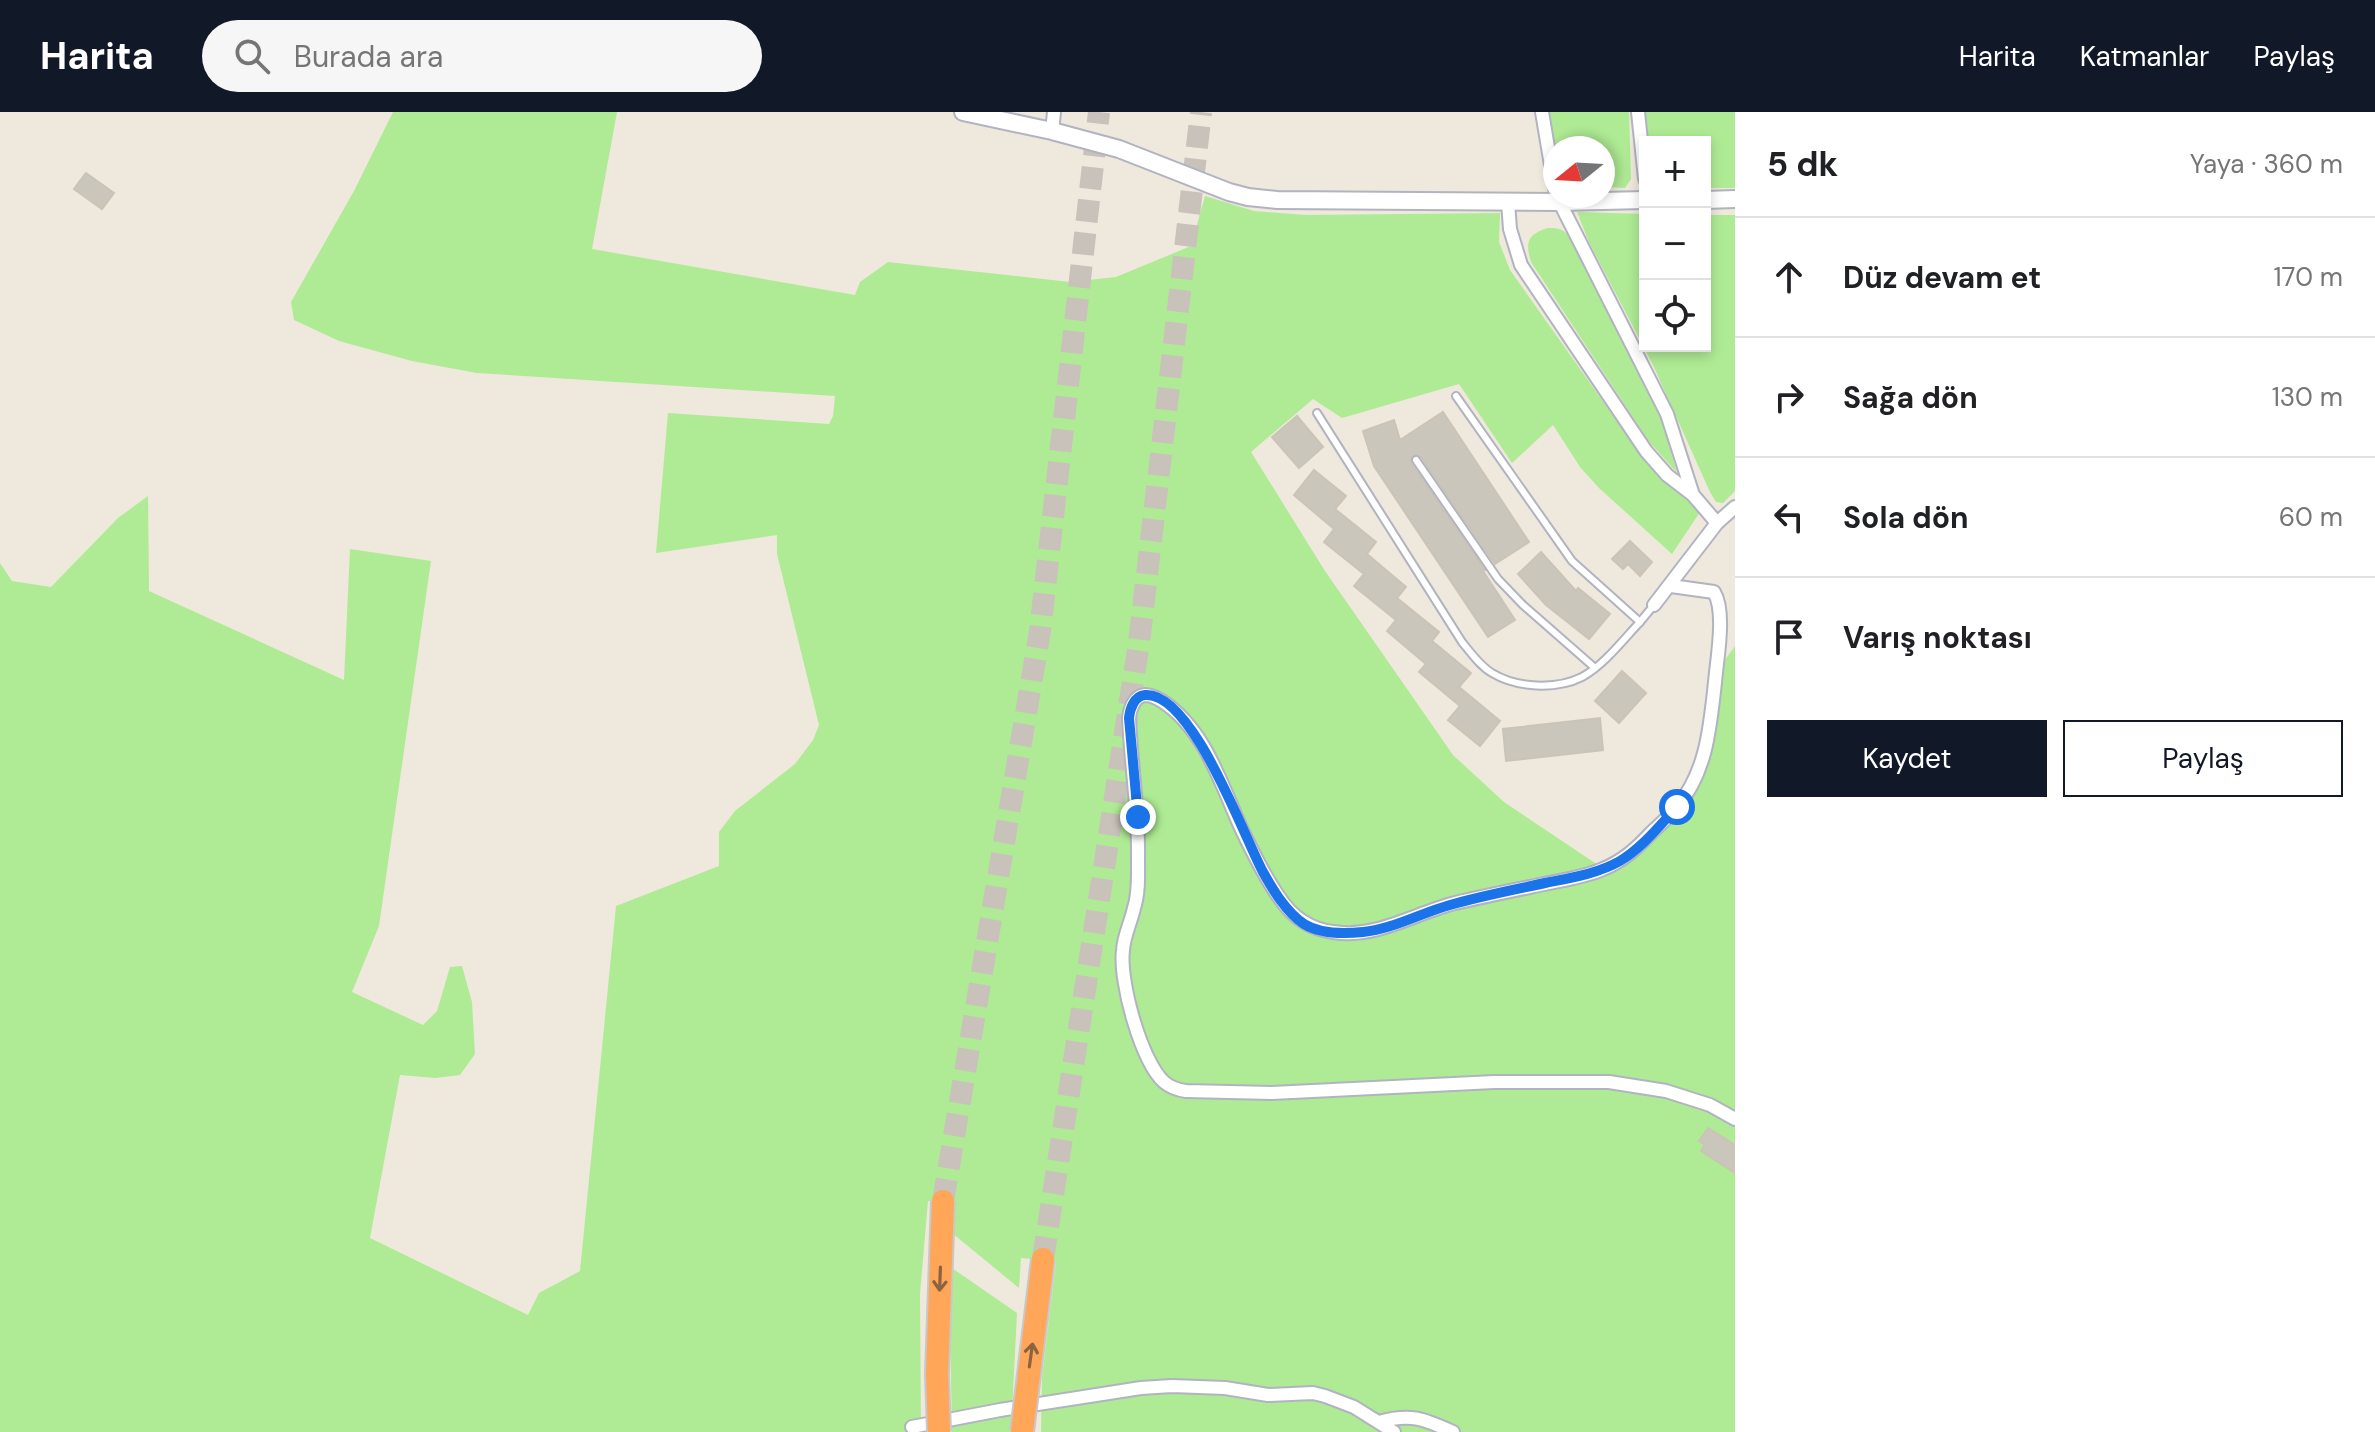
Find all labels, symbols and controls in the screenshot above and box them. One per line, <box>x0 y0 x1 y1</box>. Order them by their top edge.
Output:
search box <box>202 20 762 92</box>
text: Harita <box>40 31 154 81</box>
icon: search <box>230 34 274 78</box>
text: Burada ara <box>294 37 443 76</box>
text: Harita <box>1959 38 2036 75</box>
text: Katmanlar <box>2080 38 2209 75</box>
text: Paylaş <box>2253 38 2335 75</box>
north arrow <box>1543 136 1615 208</box>
map controls <box>1639 136 1711 352</box>
button: + <box>1639 136 1711 208</box>
text: 5 dk <box>1767 142 1838 187</box>
text: Yaya · 360 m <box>2190 147 2343 181</box>
button: − <box>1639 208 1711 280</box>
icon: ahead <box>1767 255 1811 299</box>
text: Düz devam et <box>1843 258 2041 297</box>
text: 170 m <box>2274 260 2343 294</box>
button: locate <box>1639 280 1711 352</box>
icon: right <box>1767 375 1811 419</box>
text: Sağa dön <box>1843 378 1978 417</box>
text: 130 m <box>2272 380 2343 414</box>
icon: left <box>1767 495 1811 539</box>
text: Sola dön <box>1843 498 1969 537</box>
text: 60 m <box>2279 500 2343 534</box>
icon: arrive <box>1767 615 1811 659</box>
text: Varış noktası <box>1843 618 2032 657</box>
button: Kaydet <box>1767 720 2047 797</box>
button: Paylaş <box>2063 720 2343 797</box>
route start <box>1659 789 1695 825</box>
route end <box>1120 799 1156 835</box>
one-way arrow <box>933 1265 948 1292</box>
one-way arrow <box>1024 1342 1039 1368</box>

